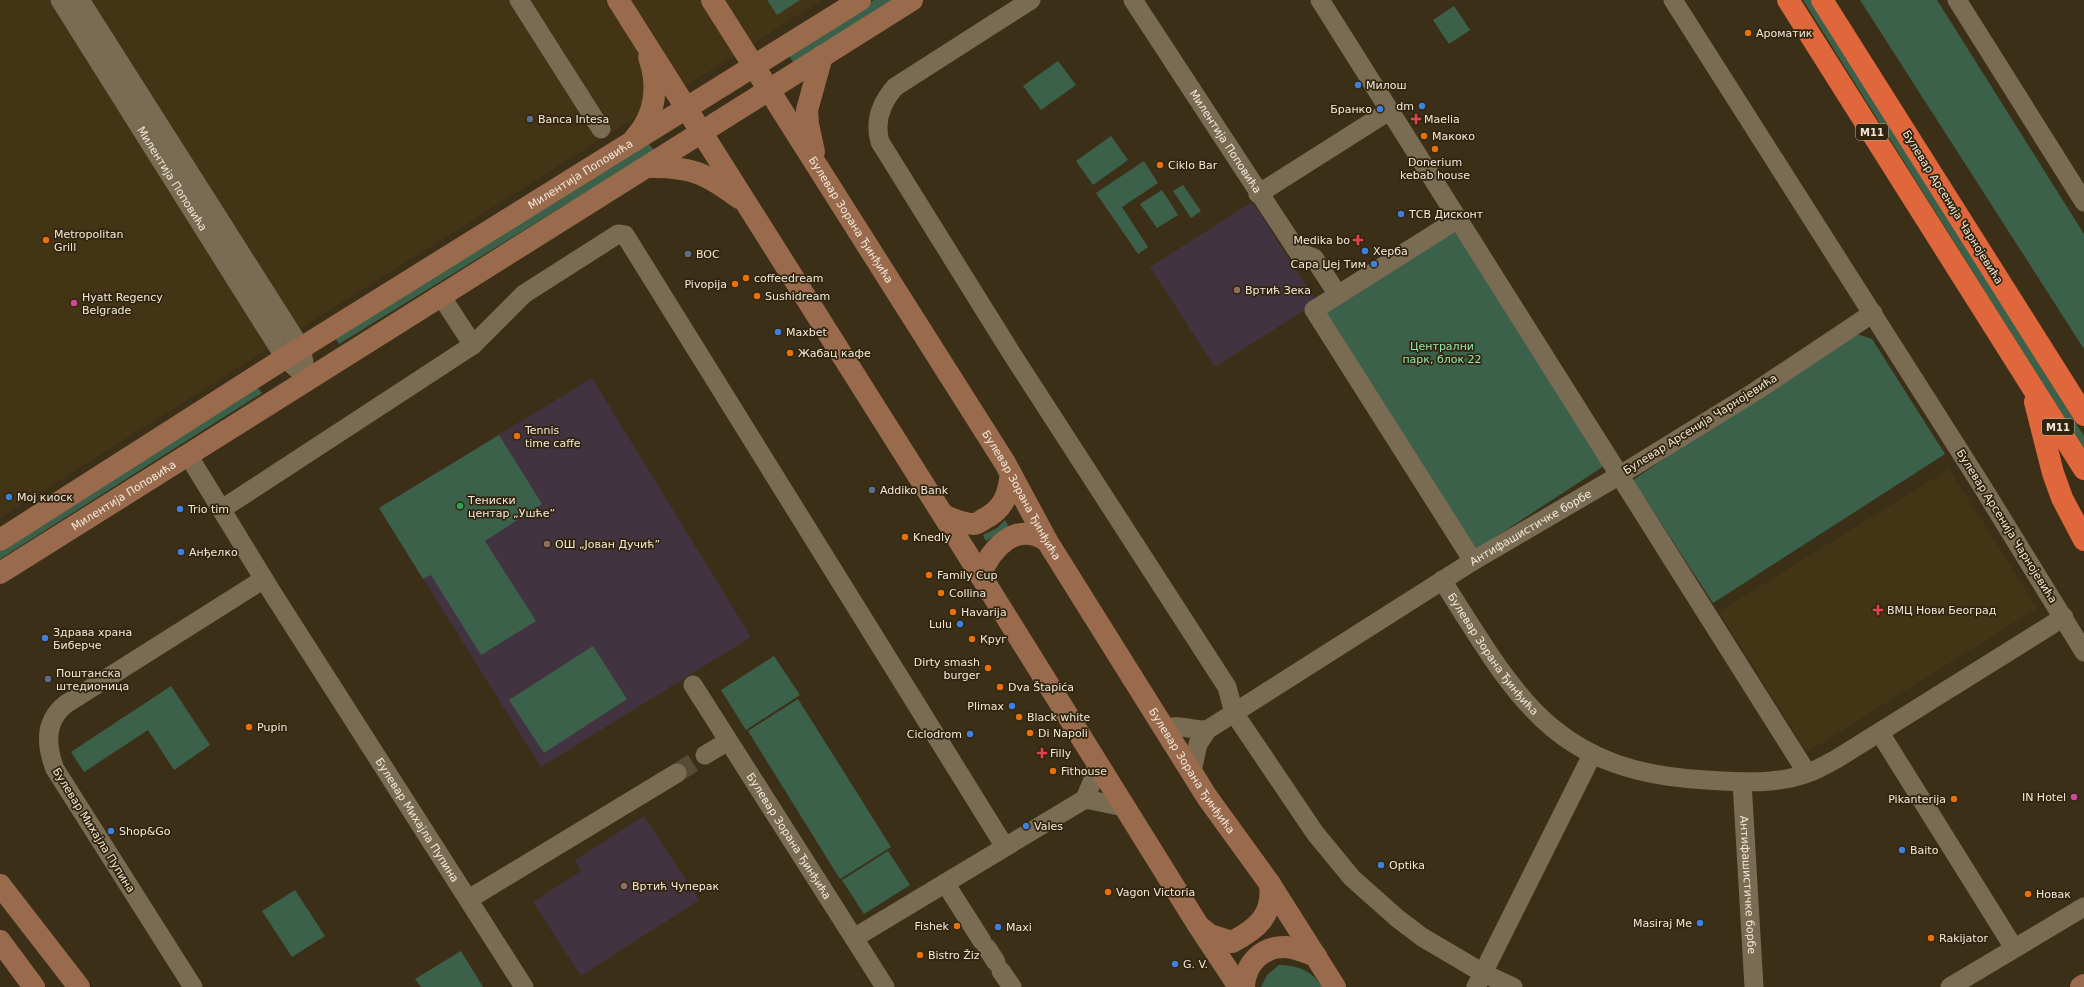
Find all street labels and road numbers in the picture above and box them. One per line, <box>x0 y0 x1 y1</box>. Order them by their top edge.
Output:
street label: Милентија Поповића <box>1187 87 1264 196</box>
street label: Милентија Поповића <box>134 124 210 234</box>
road number: M11 <box>1856 124 1888 140</box>
street label: Булевар Арсенија Чарнојевића <box>1900 128 2006 287</box>
street label: Милентија Поповића <box>526 137 635 212</box>
street label: Булевар Зорана Ђинђића <box>806 154 896 286</box>
street label: Булевар Арсенија Чарнојевића <box>1621 371 1780 477</box>
road number: M11 <box>2042 419 2074 435</box>
street label: Булевар Зорана Ђинђића <box>979 428 1063 563</box>
street label: Булевар Арсенија Чарнојевића <box>1954 447 2060 606</box>
street label: Милентија Поповића <box>69 458 179 533</box>
street label: Антифашистичке борбе <box>1467 487 1594 568</box>
street label: Булевар Зорана Ђинђића <box>1445 591 1541 718</box>
street label: Булевар Зорана Ђинђића <box>1146 705 1237 836</box>
street label: Булевар Михајла Пупина <box>372 756 461 885</box>
street label: Булевар Михајла Пупина <box>50 765 137 895</box>
street label: Булевар Зорана Ђинђића <box>744 771 834 902</box>
street label: Антифашистичке борбе <box>1737 815 1758 955</box>

